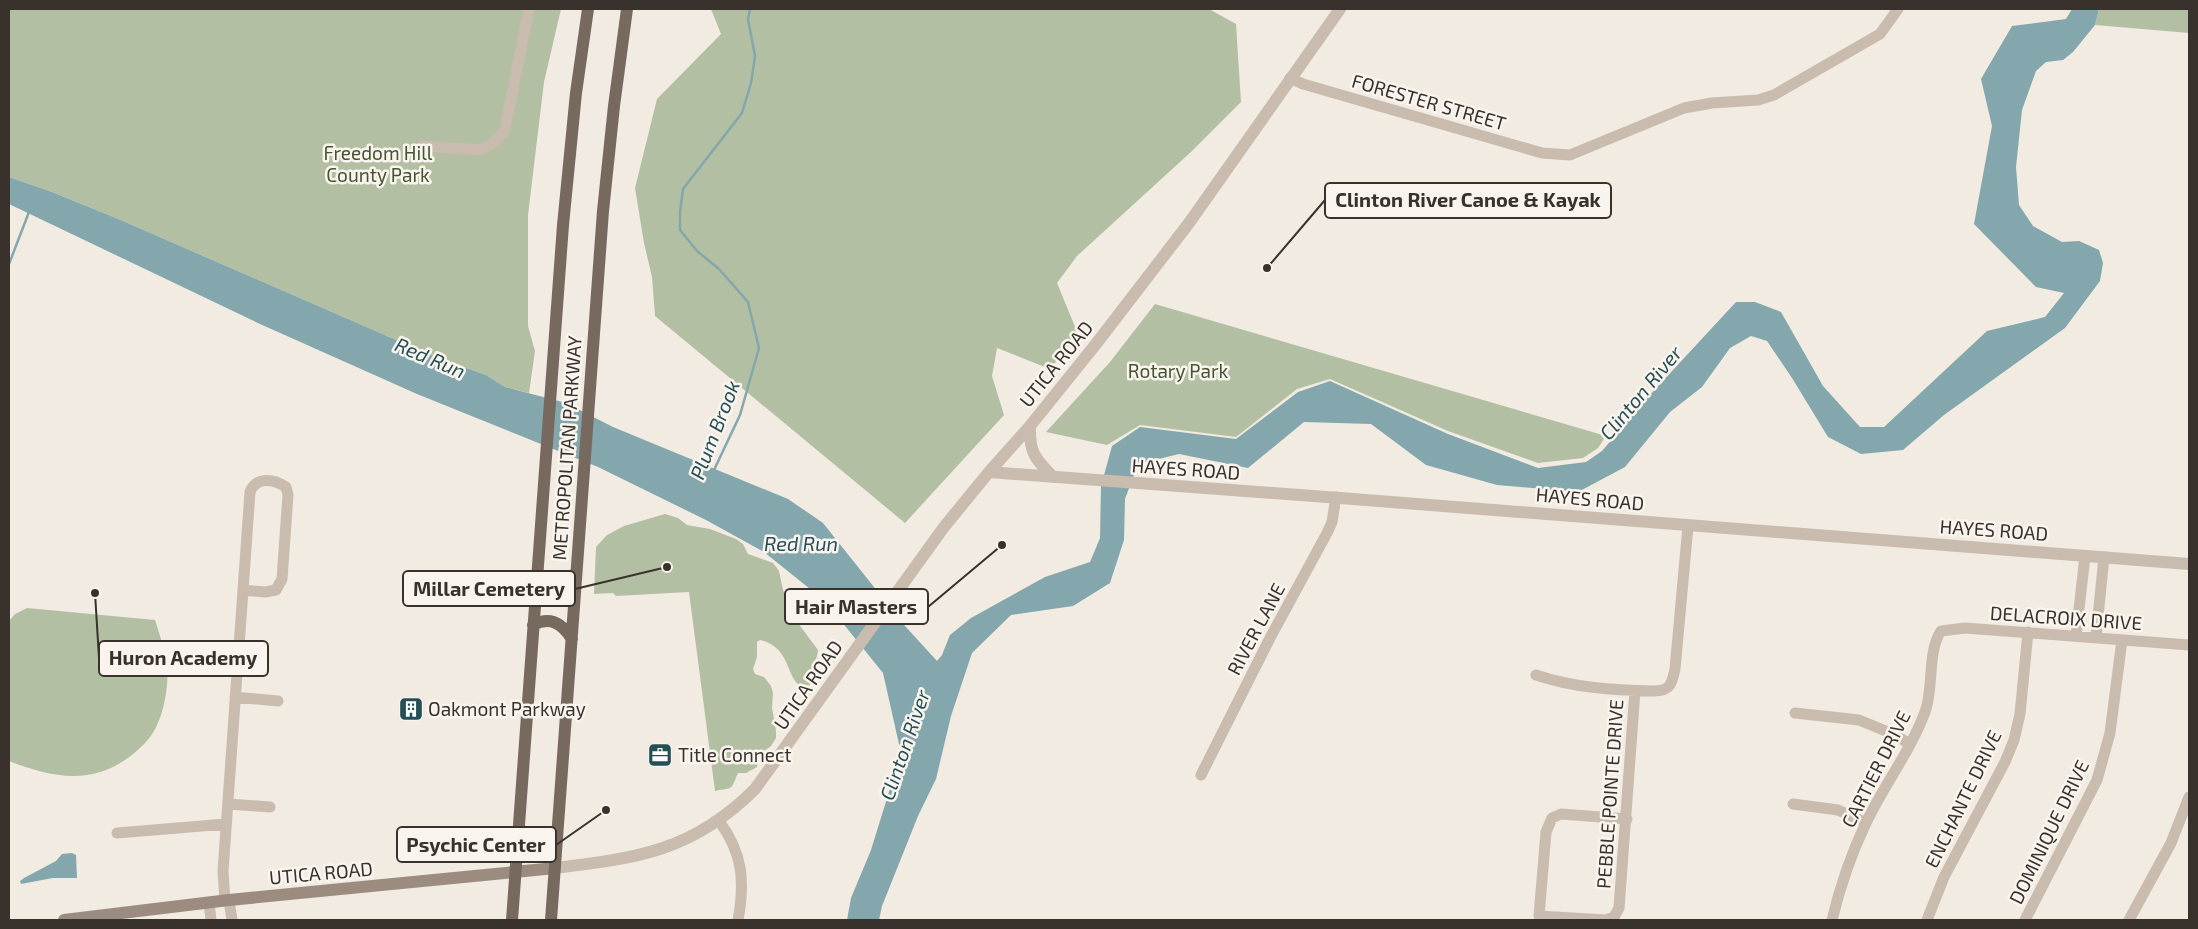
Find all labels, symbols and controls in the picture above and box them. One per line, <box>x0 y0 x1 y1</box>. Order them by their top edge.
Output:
street label: FORESTER STREET <box>1349 69 1509 135</box>
park label: Freedom Hill County Park <box>324 141 433 186</box>
callout: Clinton River Canoe & Kayak <box>1325 183 1611 218</box>
text: Clinton River Canoe & Kayak <box>1335 187 1602 212</box>
street label: UTICA ROAD <box>1014 316 1097 411</box>
water label: Red Run <box>392 332 469 383</box>
street label: METROPOLITAN PARKWAY <box>547 335 586 561</box>
water label: Clinton River <box>1594 340 1687 444</box>
park label: Rotary Park <box>1128 359 1229 382</box>
water label: Plum Brook <box>684 377 744 482</box>
street label: HAYES ROAD <box>1131 453 1241 484</box>
street label: HAYES ROAD <box>1535 482 1645 515</box>
street label: HAYES ROAD <box>1939 514 2049 545</box>
water label: Red Run <box>764 531 838 555</box>
callout: Millar Cemetery <box>403 571 575 606</box>
text: Millar Cemetery <box>413 576 566 601</box>
street label: RIVER LANE <box>1222 579 1289 679</box>
callout: Hair Masters <box>785 589 928 624</box>
text: Hair Masters <box>795 594 917 618</box>
street label: DELACROIX DRIVE <box>1989 601 2143 634</box>
street label: UTICA ROAD <box>768 636 847 734</box>
callout: Huron Academy <box>99 641 268 676</box>
text: Huron Academy <box>109 645 258 670</box>
water label: Clinton River <box>874 685 934 803</box>
building icon: Oakmont Parkway <box>398 696 424 722</box>
place label: Oakmont Parkway <box>428 697 586 720</box>
street label: PEBBLE POINTE DRIVE <box>1591 698 1628 889</box>
street label: CARTIER DRIVE <box>1836 706 1915 831</box>
street label: ENCHANTE DRIVE <box>1919 726 2006 871</box>
office icon: Title Connect <box>647 742 673 768</box>
place label: Title Connect <box>678 743 792 766</box>
street label: DOMINIQUE DRIVE <box>2004 756 2093 907</box>
callout: Psychic Center <box>397 827 556 862</box>
text: Psychic Center <box>406 832 546 857</box>
street label: UTICA ROAD <box>268 857 374 888</box>

